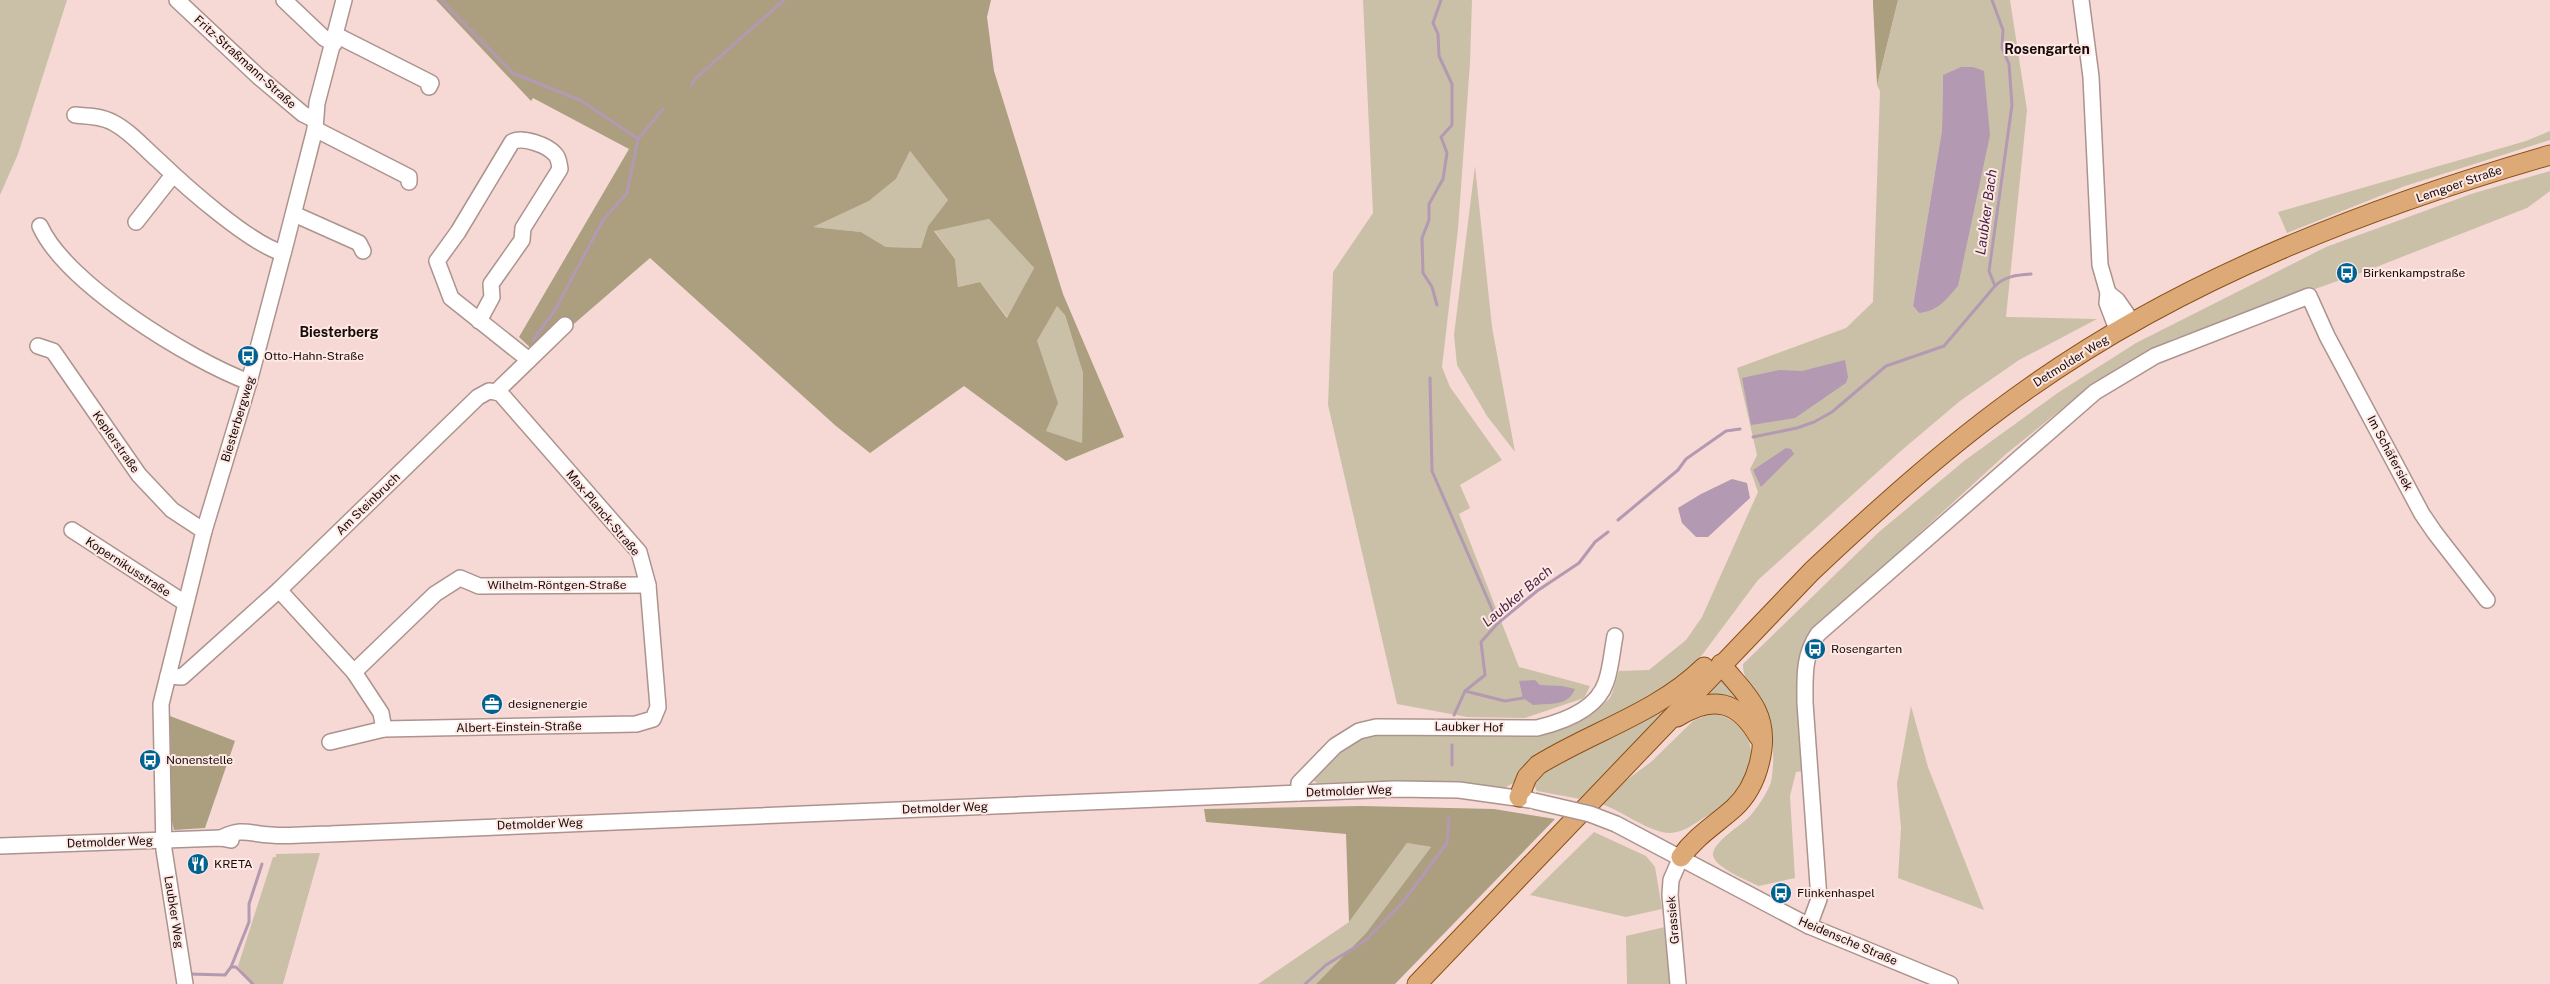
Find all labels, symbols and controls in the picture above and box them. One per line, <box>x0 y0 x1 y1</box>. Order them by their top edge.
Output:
street label: Fritz-Straßmann-Straße <box>191 13 299 112</box>
district label: Rosengarten <box>2004 41 2090 57</box>
street label: Lemgoer Straße <box>2414 163 2504 205</box>
water label: Laubker Bach <box>1972 168 2000 256</box>
bus stop icon: Birkenkampstraße <box>2335 261 2359 285</box>
place label: Birkenkampstraße <box>2363 266 2465 280</box>
district label: Biesterberg <box>299 324 379 340</box>
street label: Detmolder Weg <box>2031 332 2111 390</box>
bus stop icon: Otto-Hahn-Straße <box>236 344 260 368</box>
place label: Otto-Hahn-Straße <box>264 349 364 363</box>
street label: Biesterbergweg <box>218 374 258 464</box>
street label: Keplerstraße <box>90 408 143 476</box>
street label: Im Schäfersiek <box>2364 413 2416 493</box>
street label: Max-Planck-Straße <box>563 467 643 559</box>
street label: Am Steinbruch <box>333 470 403 538</box>
street label: Kopernikusstraße <box>83 534 173 600</box>
water label: Laubker Bach <box>1479 562 1555 630</box>
street label: Wilhelm-Röntgen-Straße <box>487 578 627 592</box>
bus stop icon: Rosengarten <box>1803 637 1827 661</box>
place label: Rosengarten <box>1831 642 1902 656</box>
office icon: designenergie <box>480 692 504 716</box>
place label: designenergie <box>508 697 588 711</box>
street label: Albert-Einstein-Straße <box>456 719 582 735</box>
street label: Laubker Hof <box>1434 719 1504 735</box>
bus stop icon: Nonenstelle <box>138 748 162 772</box>
place label: Nonenstelle <box>166 753 233 767</box>
street label: Detmolder Weg <box>1306 782 1392 800</box>
street label: Detmolder Weg <box>902 799 988 817</box>
street label: Detmolder Weg <box>497 815 583 833</box>
street label: Detmolder Weg <box>67 833 153 851</box>
restaurant icon: KRETA <box>186 852 210 876</box>
place label: KRETA <box>214 857 253 871</box>
street label: Laubker Weg <box>161 875 187 949</box>
bus stop icon: Flinkenhaspel <box>1769 881 1793 905</box>
place label: Flinkenhaspel <box>1797 886 1875 900</box>
street label: Grassiek <box>1664 895 1682 945</box>
street label: Heidensche Straße <box>1796 914 1900 968</box>

